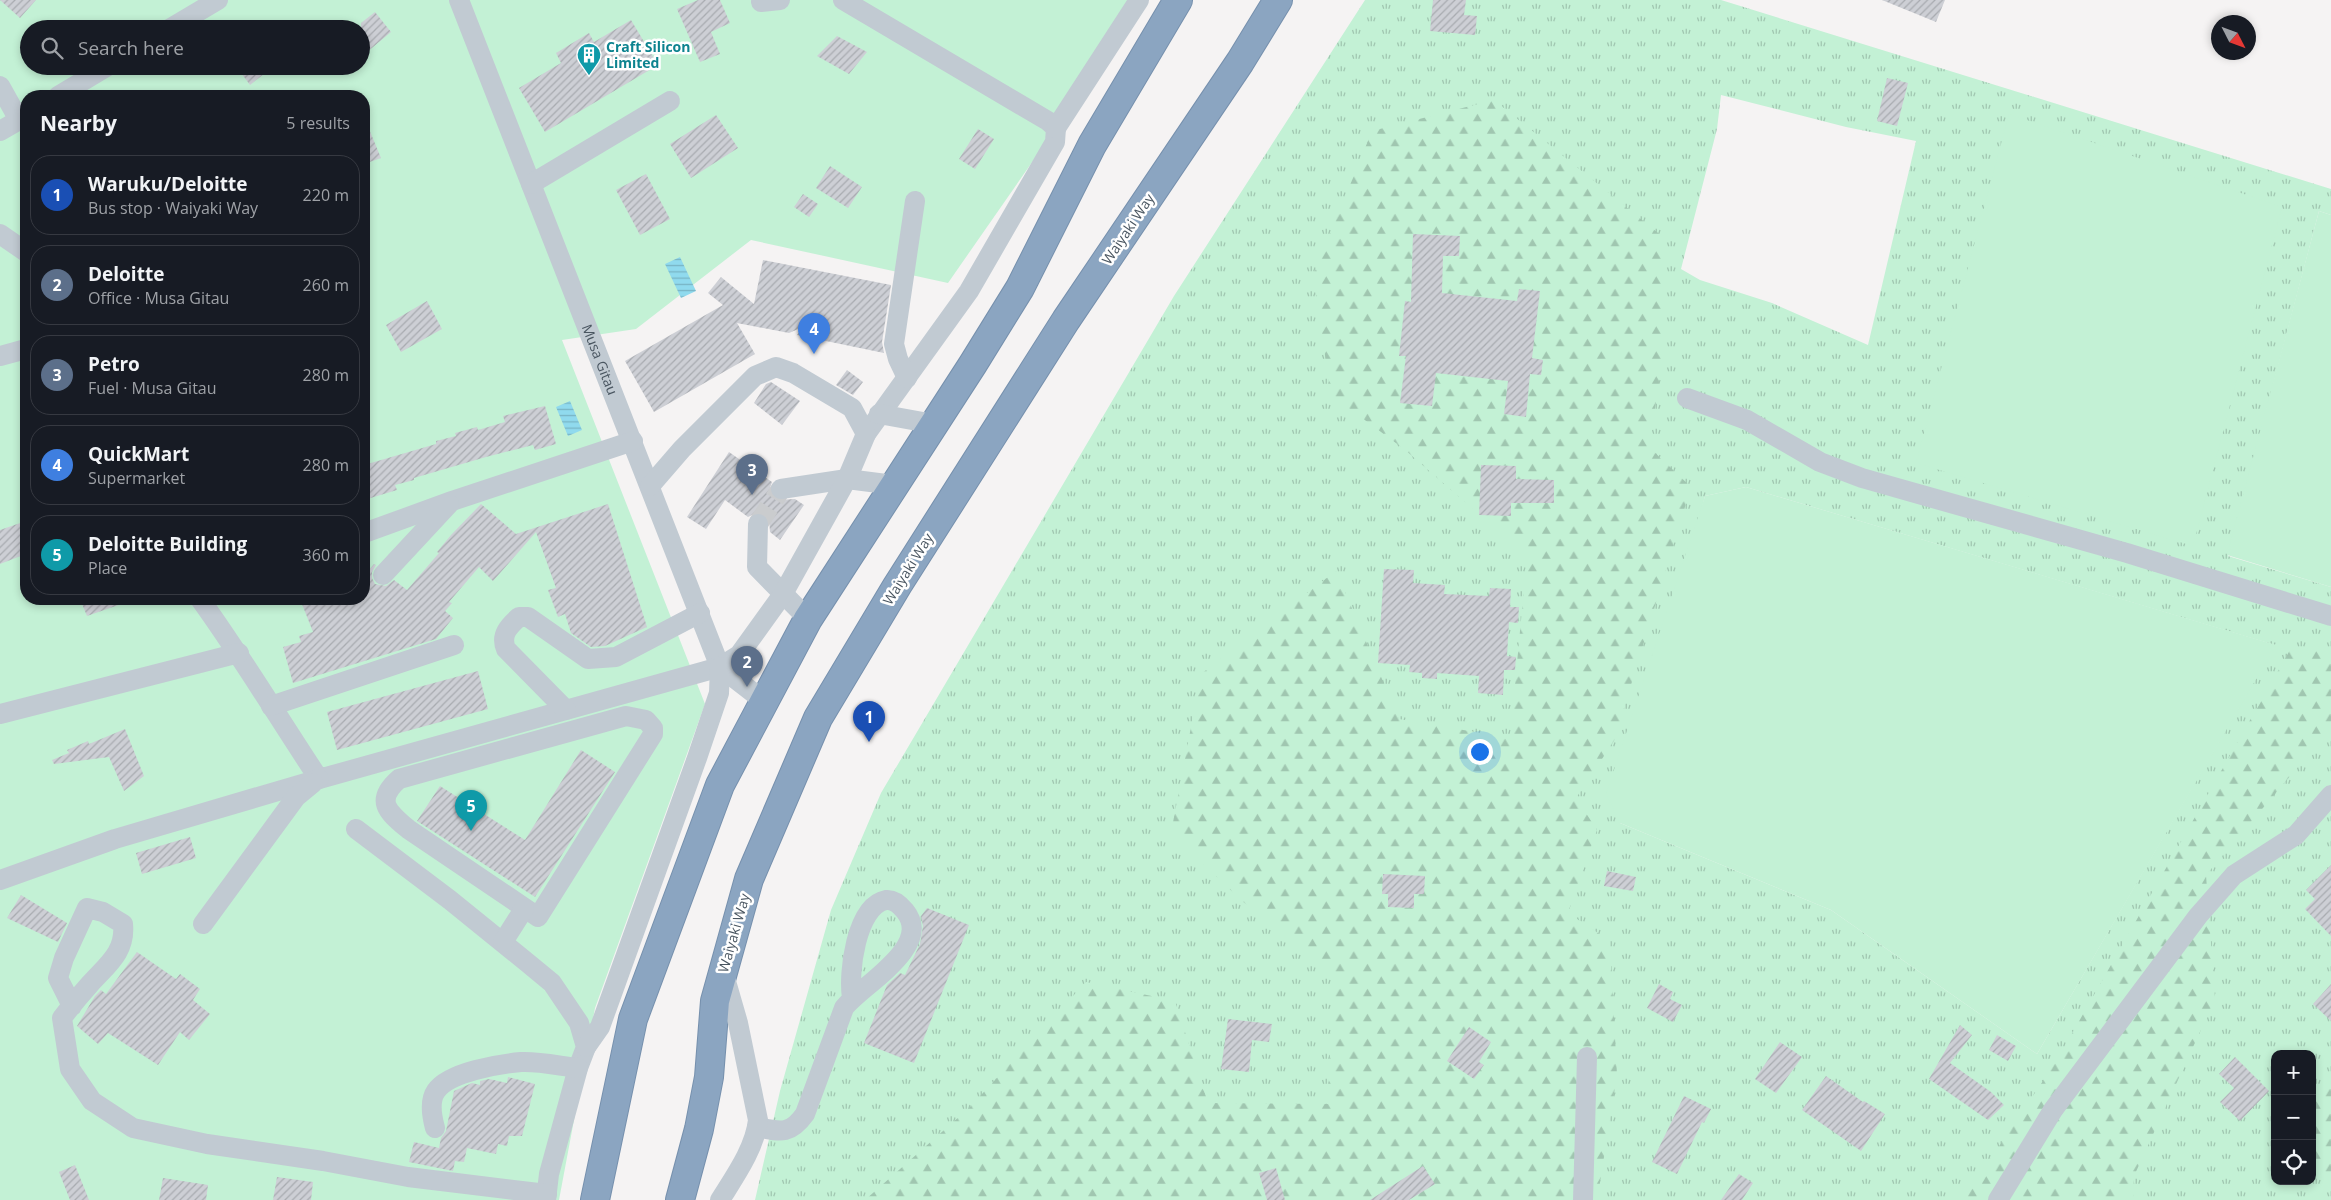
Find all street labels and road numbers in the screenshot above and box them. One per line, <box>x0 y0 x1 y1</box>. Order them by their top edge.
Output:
street label: Waiyaki Way <box>1097 189 1159 268</box>
street label: Musa Gitau <box>578 321 623 397</box>
street label: Waiyaki Way <box>878 528 938 608</box>
street label: Waiyaki Way <box>713 890 754 975</box>

